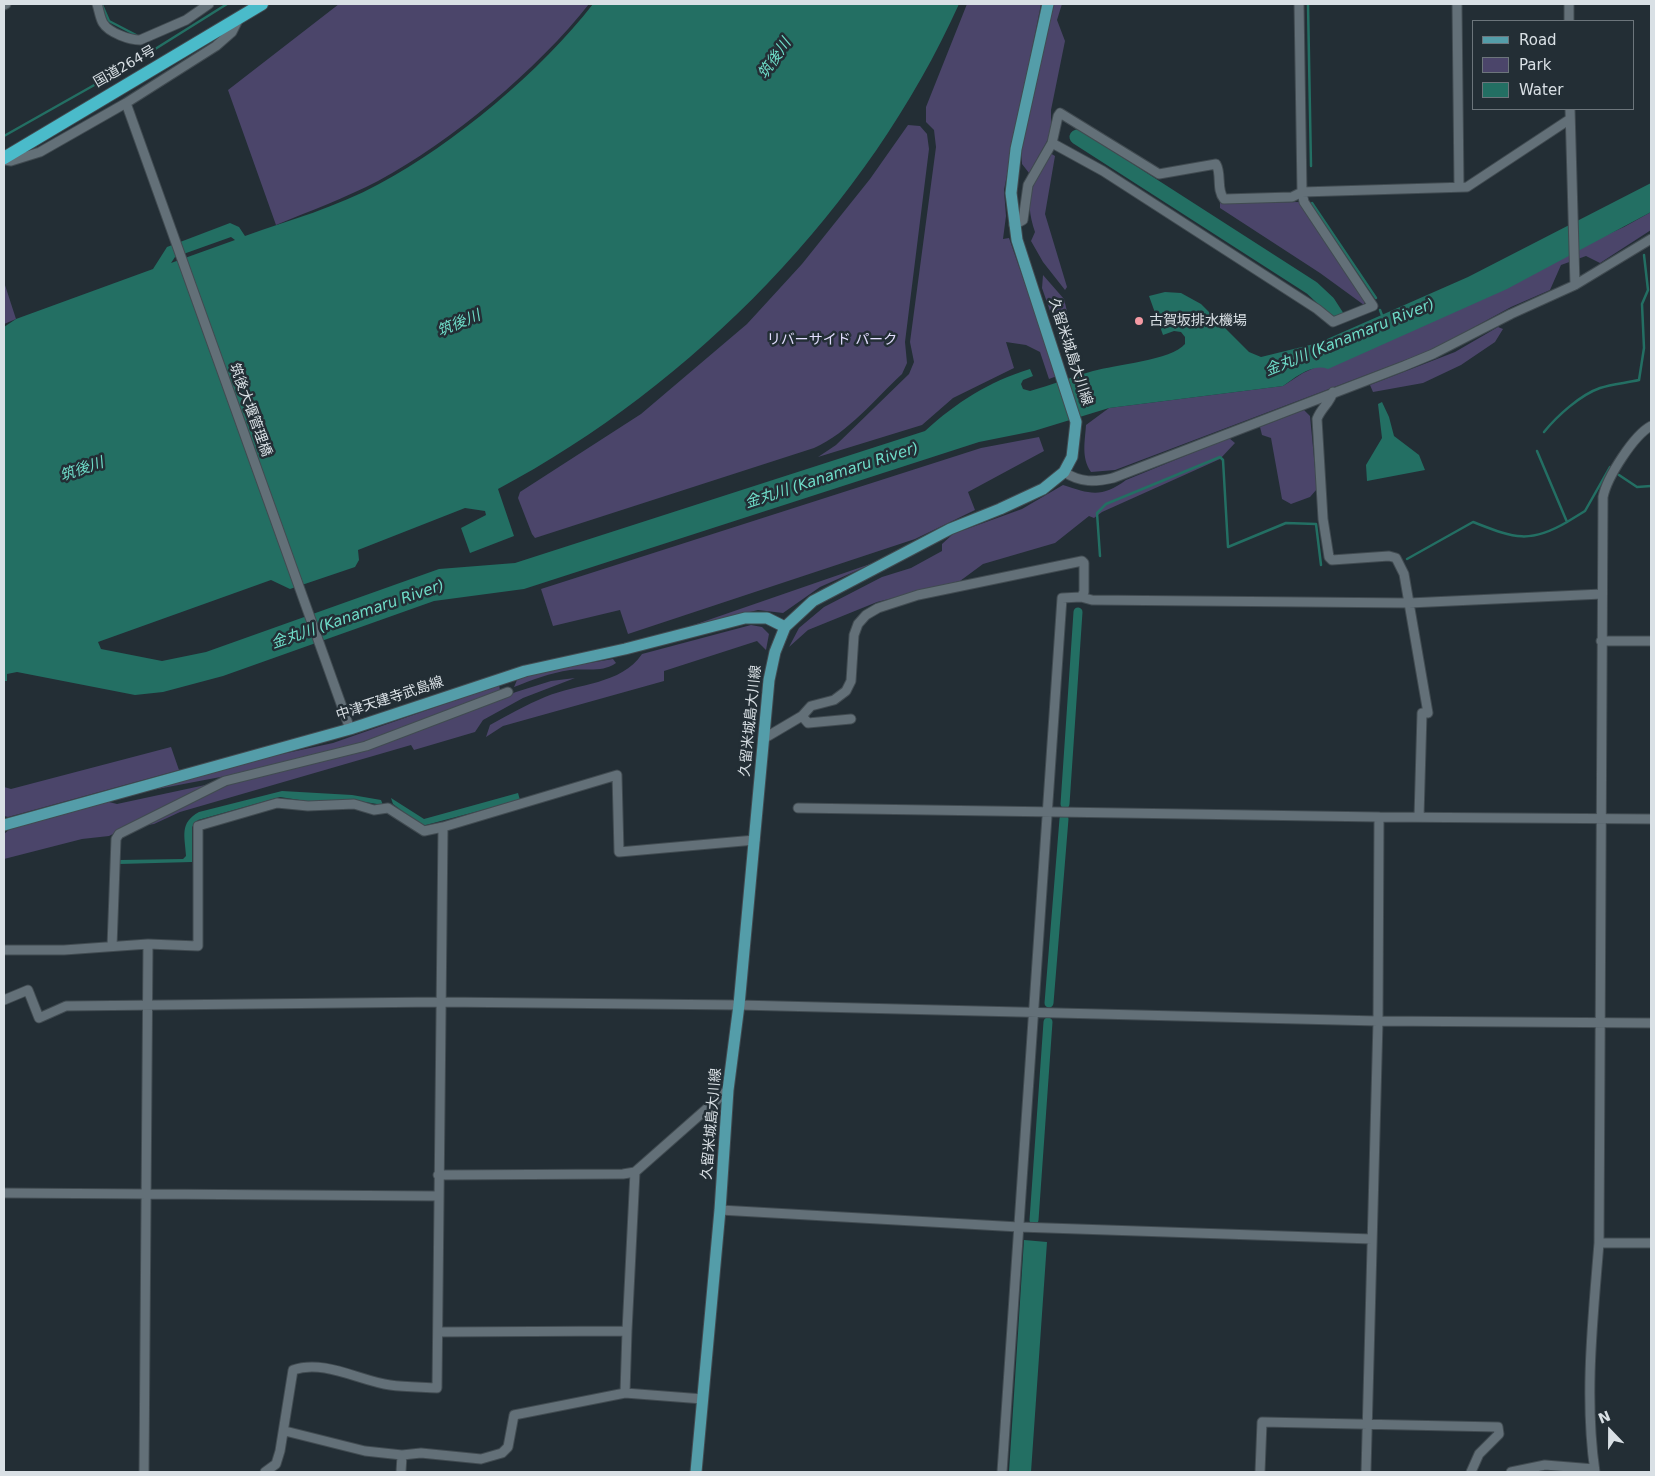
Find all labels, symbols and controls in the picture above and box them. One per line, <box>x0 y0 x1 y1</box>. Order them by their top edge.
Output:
legend <box>1472 20 1635 110</box>
text: Road <box>1519 31 1557 49</box>
water label: 筑後川 <box>755 35 795 83</box>
street label: 国道264号 <box>91 43 159 91</box>
text: Park <box>1519 56 1551 74</box>
text: Water <box>1519 81 1563 99</box>
street label: 久留米城島大川線 <box>1045 296 1095 408</box>
water label: 金丸川 (Kanamaru River) <box>1262 296 1438 380</box>
water label: 筑後川 <box>435 307 483 341</box>
place label: 古賀坂排水機場 <box>1149 313 1247 329</box>
marker: 古賀坂排水機場 <box>1133 315 1145 327</box>
park label: リバーサイド パーク <box>767 332 897 348</box>
street label: 筑後大堰管理橋 <box>225 361 275 459</box>
water label: 金丸川 (Kanamaru River) <box>743 439 921 513</box>
water label: 筑後川 <box>58 454 106 486</box>
water label: 金丸川 (Kanamaru River) <box>269 577 447 653</box>
street label: 久留米城島大川線 <box>737 664 765 778</box>
street label: 中津天建寺武島線 <box>334 674 446 724</box>
street label: 久留米城島大川線 <box>699 1067 725 1181</box>
north arrow <box>1585 1406 1635 1456</box>
text: N <box>1596 1407 1613 1427</box>

